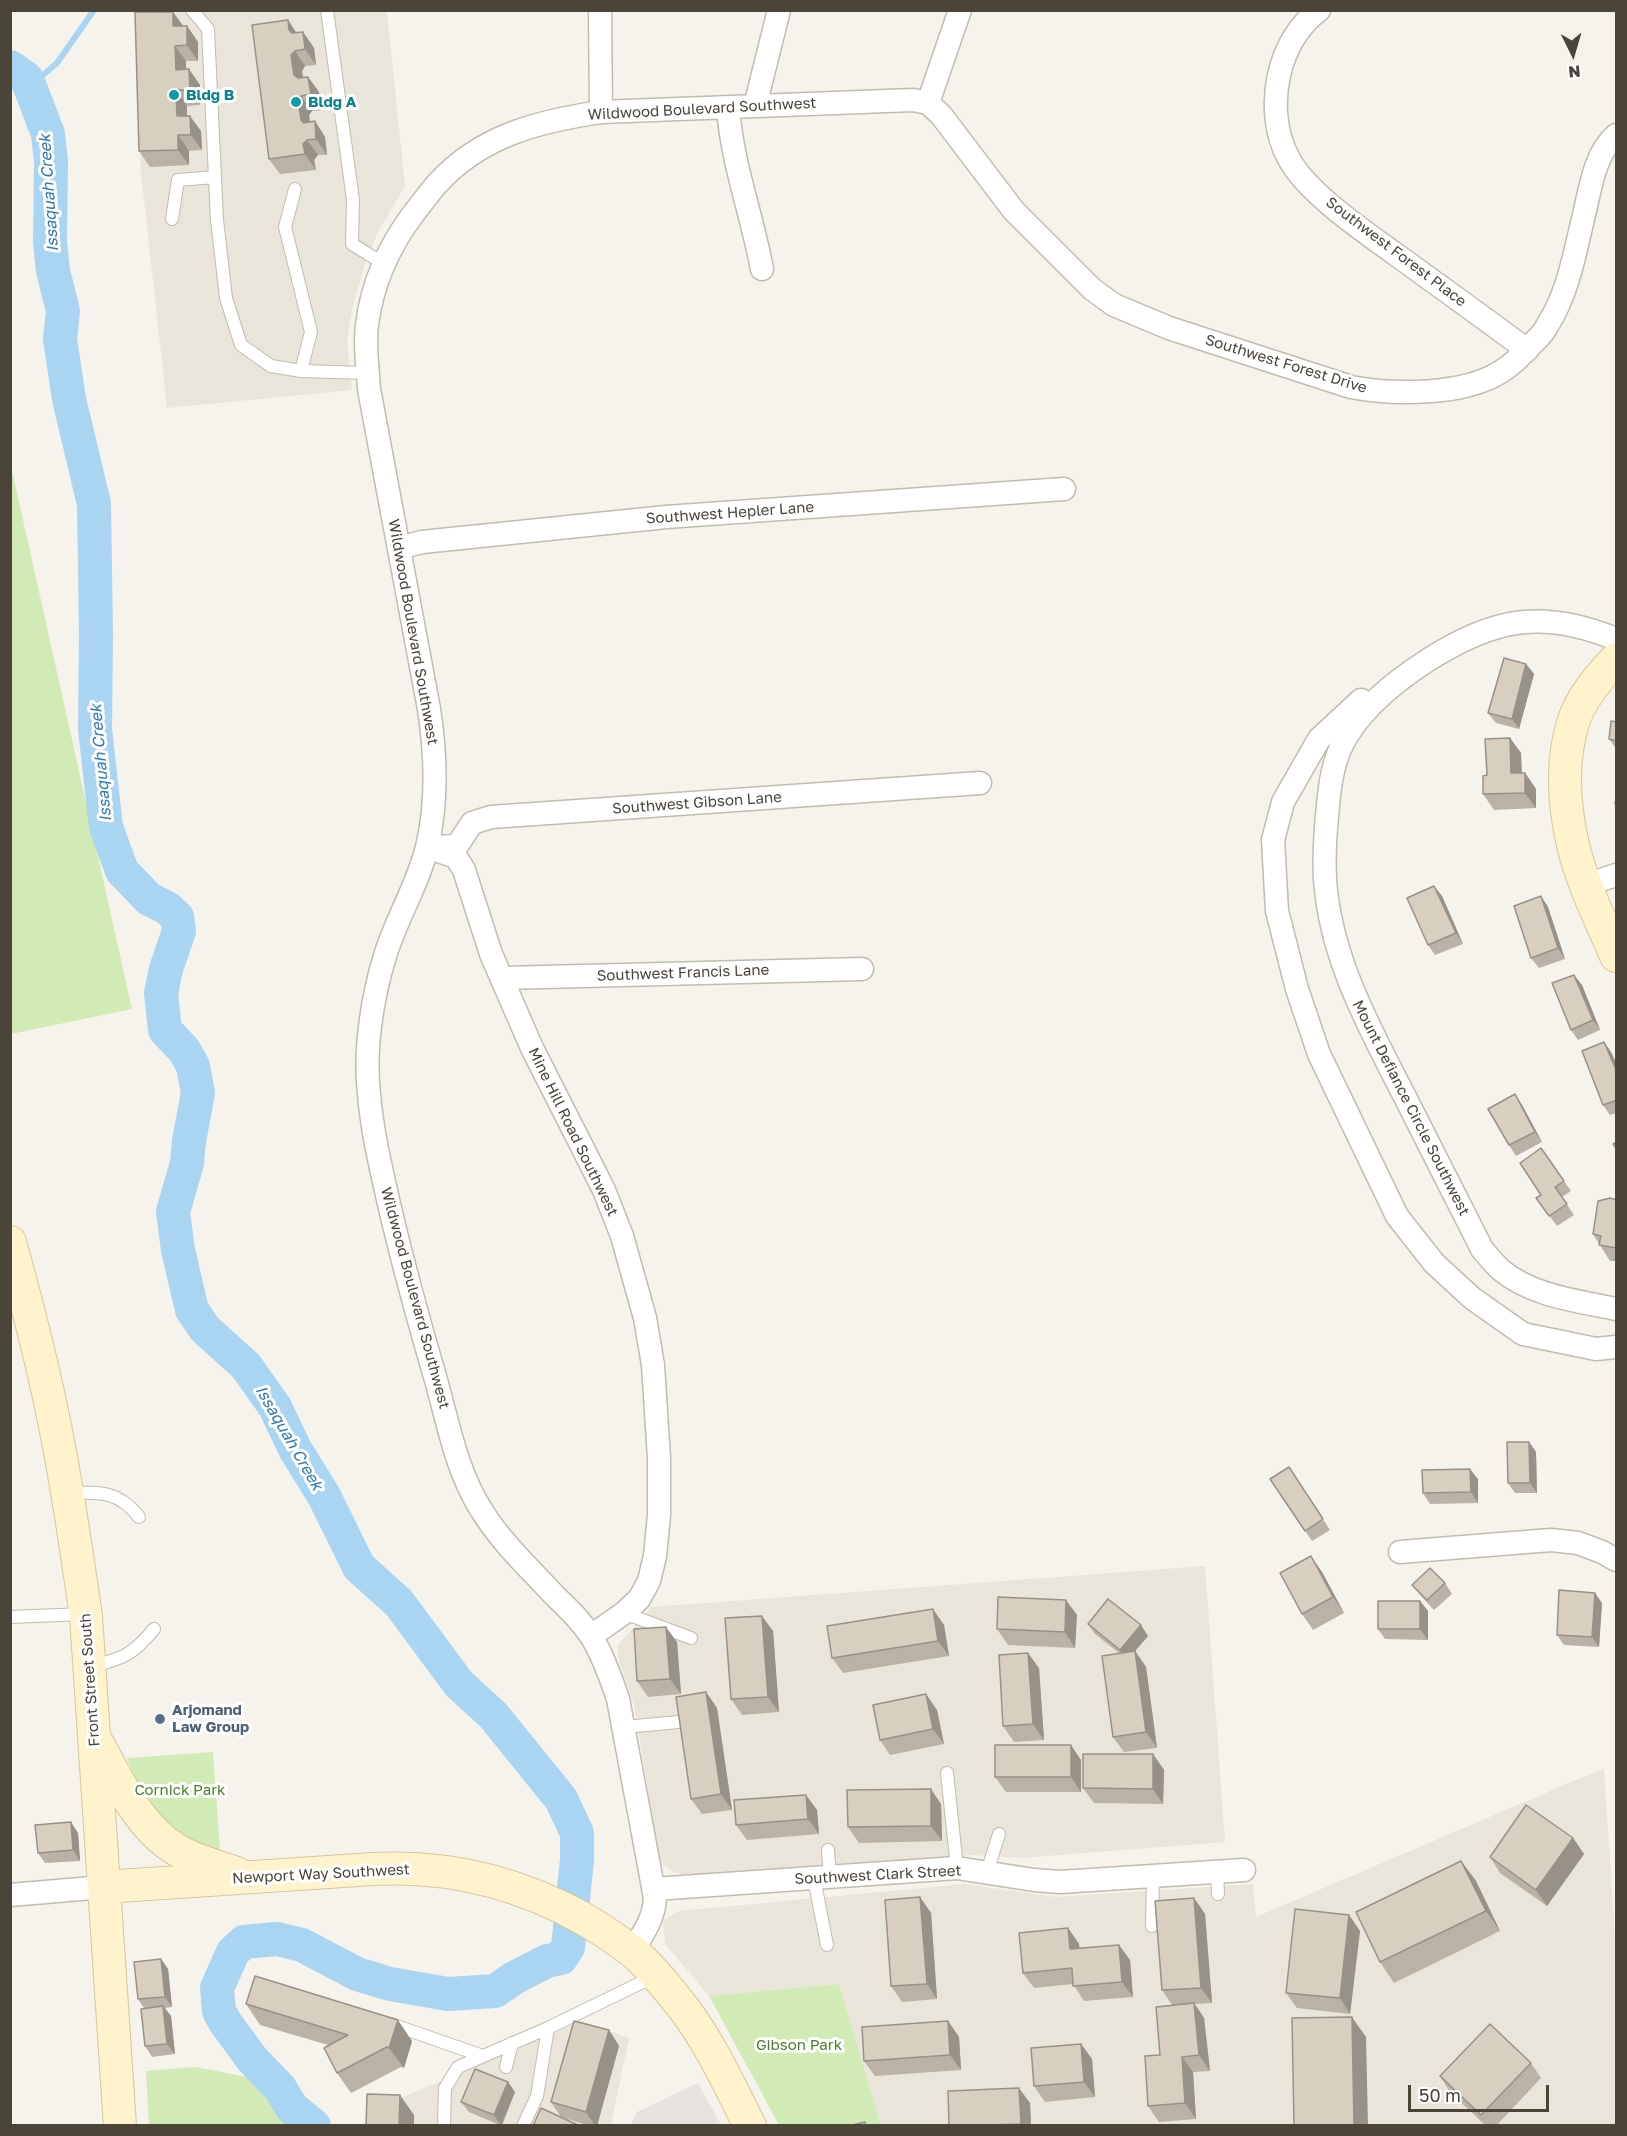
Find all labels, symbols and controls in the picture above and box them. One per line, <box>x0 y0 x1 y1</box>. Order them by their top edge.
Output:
north arrow <box>1543 24 1603 84</box>
text: N <box>1568 61 1582 82</box>
place label: Bldg B <box>186 86 234 104</box>
marker: Bldg B <box>167 88 181 102</box>
place label: Bldg A <box>308 93 356 111</box>
street label: Wildwood Boulevard Southwest <box>587 94 817 124</box>
marker: Bldg A <box>289 95 303 109</box>
water label: Issaquah Creek <box>35 133 63 253</box>
street label: Southwest Forest Place <box>1322 193 1470 311</box>
street label: Southwest Forest Drive <box>1203 331 1369 397</box>
street label: Southwest Hepler Lane <box>645 498 815 528</box>
street label: Wildwood Boulevard Southwest <box>384 518 442 746</box>
water label: Issaquah Creek <box>86 703 116 823</box>
street label: Southwest Gibson Lane <box>612 788 782 818</box>
street label: Southwest Francis Lane <box>597 961 769 985</box>
street label: Mount Defiance Circle Southwest <box>1349 997 1473 1219</box>
street label: Mine Hill Road Southwest <box>524 1045 622 1219</box>
street label: Wildwood Boulevard Southwest <box>377 1185 453 1411</box>
water label: Issaquah Creek <box>251 1382 327 1494</box>
street label: Front Street South <box>76 1613 104 1747</box>
place label: Arjomand Law Group <box>172 1701 249 1736</box>
marker: Arjomand Law Group <box>153 1712 167 1726</box>
park label: Cornick Park <box>134 1781 226 1799</box>
street label: Newport Way Southwest <box>232 1860 410 1888</box>
street label: Southwest Clark Street <box>794 1862 962 1888</box>
park label: Gibson Park <box>756 2036 842 2054</box>
scale bar <box>1411 2073 1552 2111</box>
text: 50 m <box>1419 2084 1461 2106</box>

